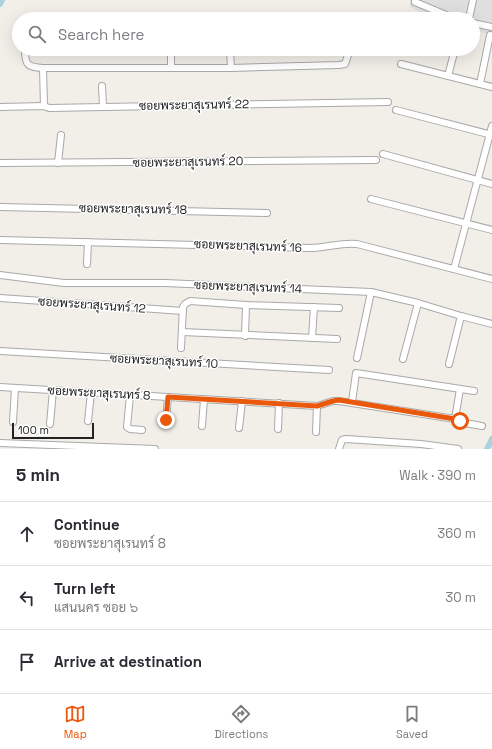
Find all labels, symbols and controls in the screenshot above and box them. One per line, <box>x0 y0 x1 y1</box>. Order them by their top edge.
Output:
search box <box>12 12 480 56</box>
icon: search <box>26 23 48 45</box>
text: Search here <box>58 25 144 44</box>
street label: ซอยพระยาสุเรนทร์ 22 <box>139 96 249 115</box>
street label: ซอยพระยาสุเรนทร์ 20 <box>133 153 243 172</box>
street label: ซอยพระยาสุเรนทร์ 18 <box>79 200 187 219</box>
street label: ซอยพระยาสุเรนทร์ 16 <box>194 236 302 257</box>
street label: ซอยพระยาสุเรนทร์ 14 <box>194 277 303 298</box>
street label: ซอยพระยาสุเรนทร์ 12 <box>37 293 146 318</box>
street label: ซอยพระยาสุเรนทร์ 10 <box>109 350 219 373</box>
street label: ซอยพระยาสุเรนทร์ 8 <box>47 382 151 405</box>
route end <box>157 411 175 429</box>
route start <box>451 412 469 430</box>
scale bar <box>12 421 94 440</box>
text: 100 m <box>18 423 49 437</box>
text: 5 min <box>16 464 60 486</box>
text: Walk · 390 m <box>399 467 476 484</box>
text: Continue <box>54 515 120 534</box>
icon: ahead <box>16 523 38 545</box>
text: 360 m <box>437 525 476 542</box>
text: ซอยพระยาสุเรนทร์ 8 <box>54 535 166 552</box>
text: Turn left <box>54 579 116 598</box>
icon: left <box>16 587 38 609</box>
text: 30 m <box>445 589 476 606</box>
text: แสนนคร ซอย ๖ <box>54 599 138 616</box>
icon: arrive <box>16 651 38 673</box>
text: Arrive at destination <box>54 652 202 671</box>
tab: Map <box>64 703 87 741</box>
tab: Directions <box>214 703 268 741</box>
tab: Saved <box>396 703 428 741</box>

